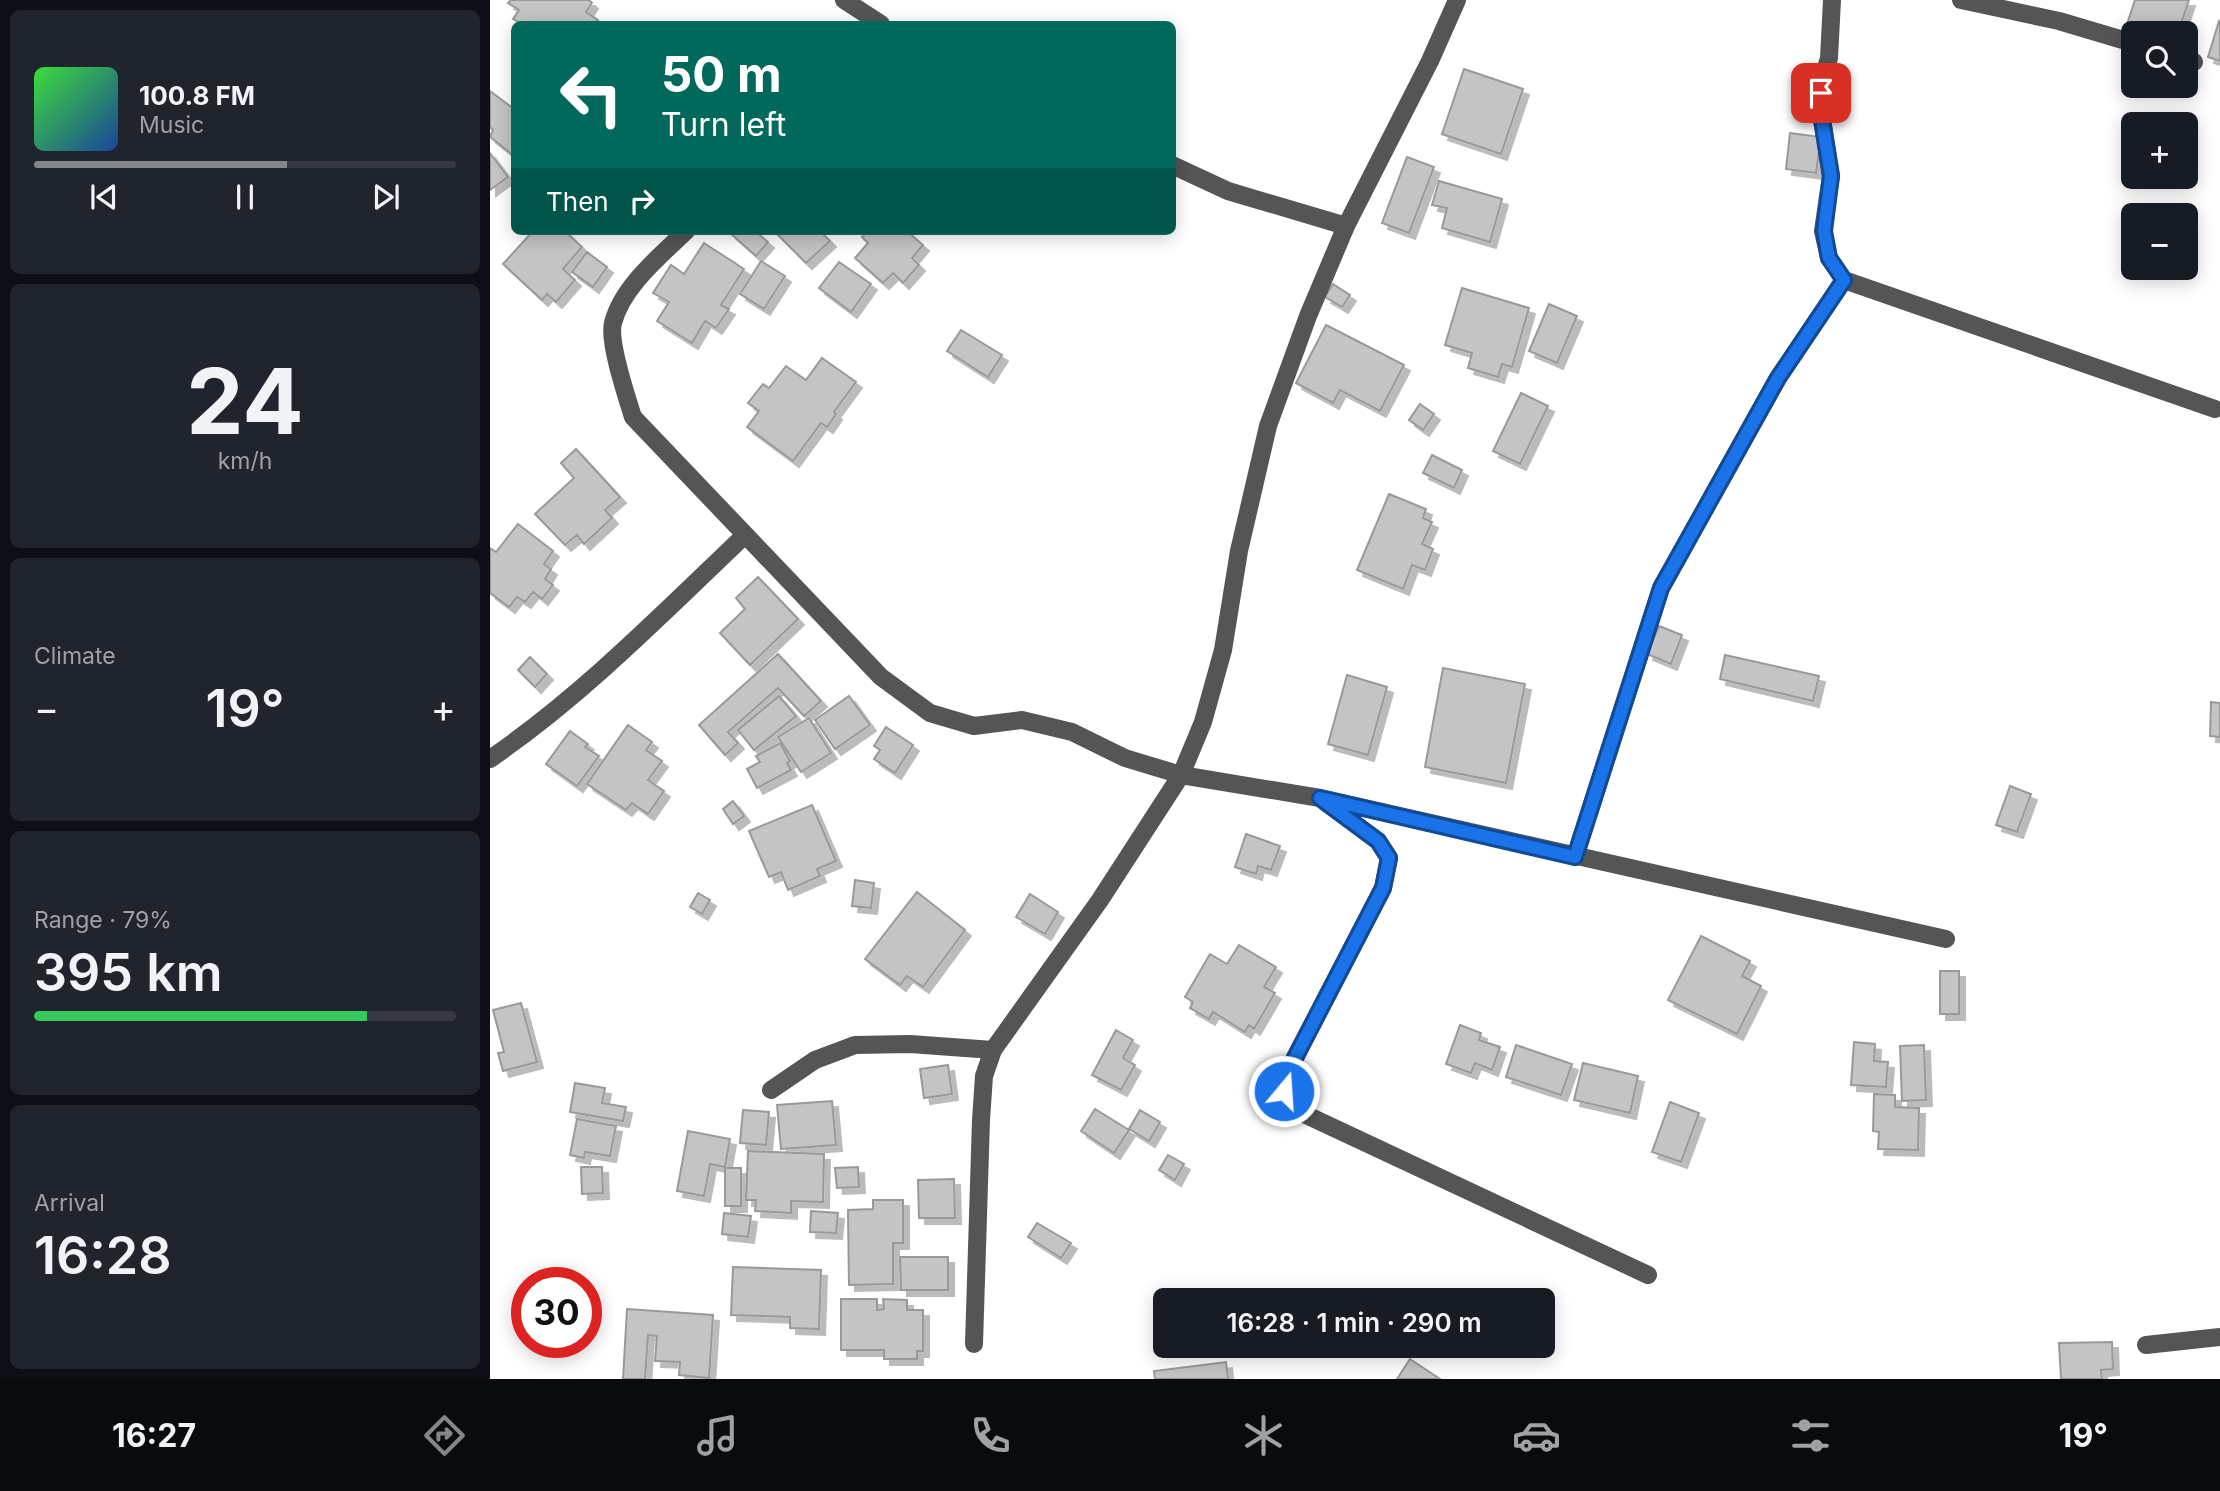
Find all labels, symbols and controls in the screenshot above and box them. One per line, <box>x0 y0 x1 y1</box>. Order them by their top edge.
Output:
map controls <box>2121 21 2198 280</box>
button: search <box>2121 21 2198 98</box>
text: 50 m <box>661 45 782 104</box>
icon: left <box>546 49 637 140</box>
pin <box>1791 63 1851 123</box>
icon: arrive <box>1802 74 1840 112</box>
text: 100.8 FM <box>139 80 255 111</box>
text: Turn left <box>661 105 786 144</box>
text: Music <box>139 111 204 139</box>
button: + <box>2121 112 2198 189</box>
icon: previous <box>85 178 123 216</box>
icon: pause <box>226 178 264 216</box>
icon: next <box>367 178 405 216</box>
icon: right <box>623 182 661 220</box>
text: Then <box>546 186 609 217</box>
button: − <box>2121 203 2198 280</box>
text: 24 <box>186 346 304 456</box>
text: km/h <box>218 447 272 475</box>
text: Climate <box>34 642 116 670</box>
text: 19° <box>205 677 285 740</box>
text: − <box>34 685 59 731</box>
text: + <box>431 685 456 731</box>
text: Range · 79% <box>34 906 172 934</box>
text: 395 km <box>34 941 223 1004</box>
position arrow <box>1247 1054 1321 1128</box>
text: Arrival <box>34 1189 105 1217</box>
text: 16:28 <box>34 1224 172 1287</box>
speed limit sign: 30 <box>511 1267 602 1358</box>
text: 16:28 · 1 min · 290 m <box>1226 1307 1482 1338</box>
icon: directions <box>420 1411 469 1460</box>
icon: music <box>693 1411 742 1460</box>
icon: phone <box>966 1411 1015 1460</box>
icon: climate <box>1239 1411 1288 1460</box>
icon: car <box>1512 1411 1561 1460</box>
icon: filters <box>1786 1411 1835 1460</box>
text: 16:27 <box>112 1416 196 1455</box>
text: 19° <box>2059 1416 2108 1455</box>

